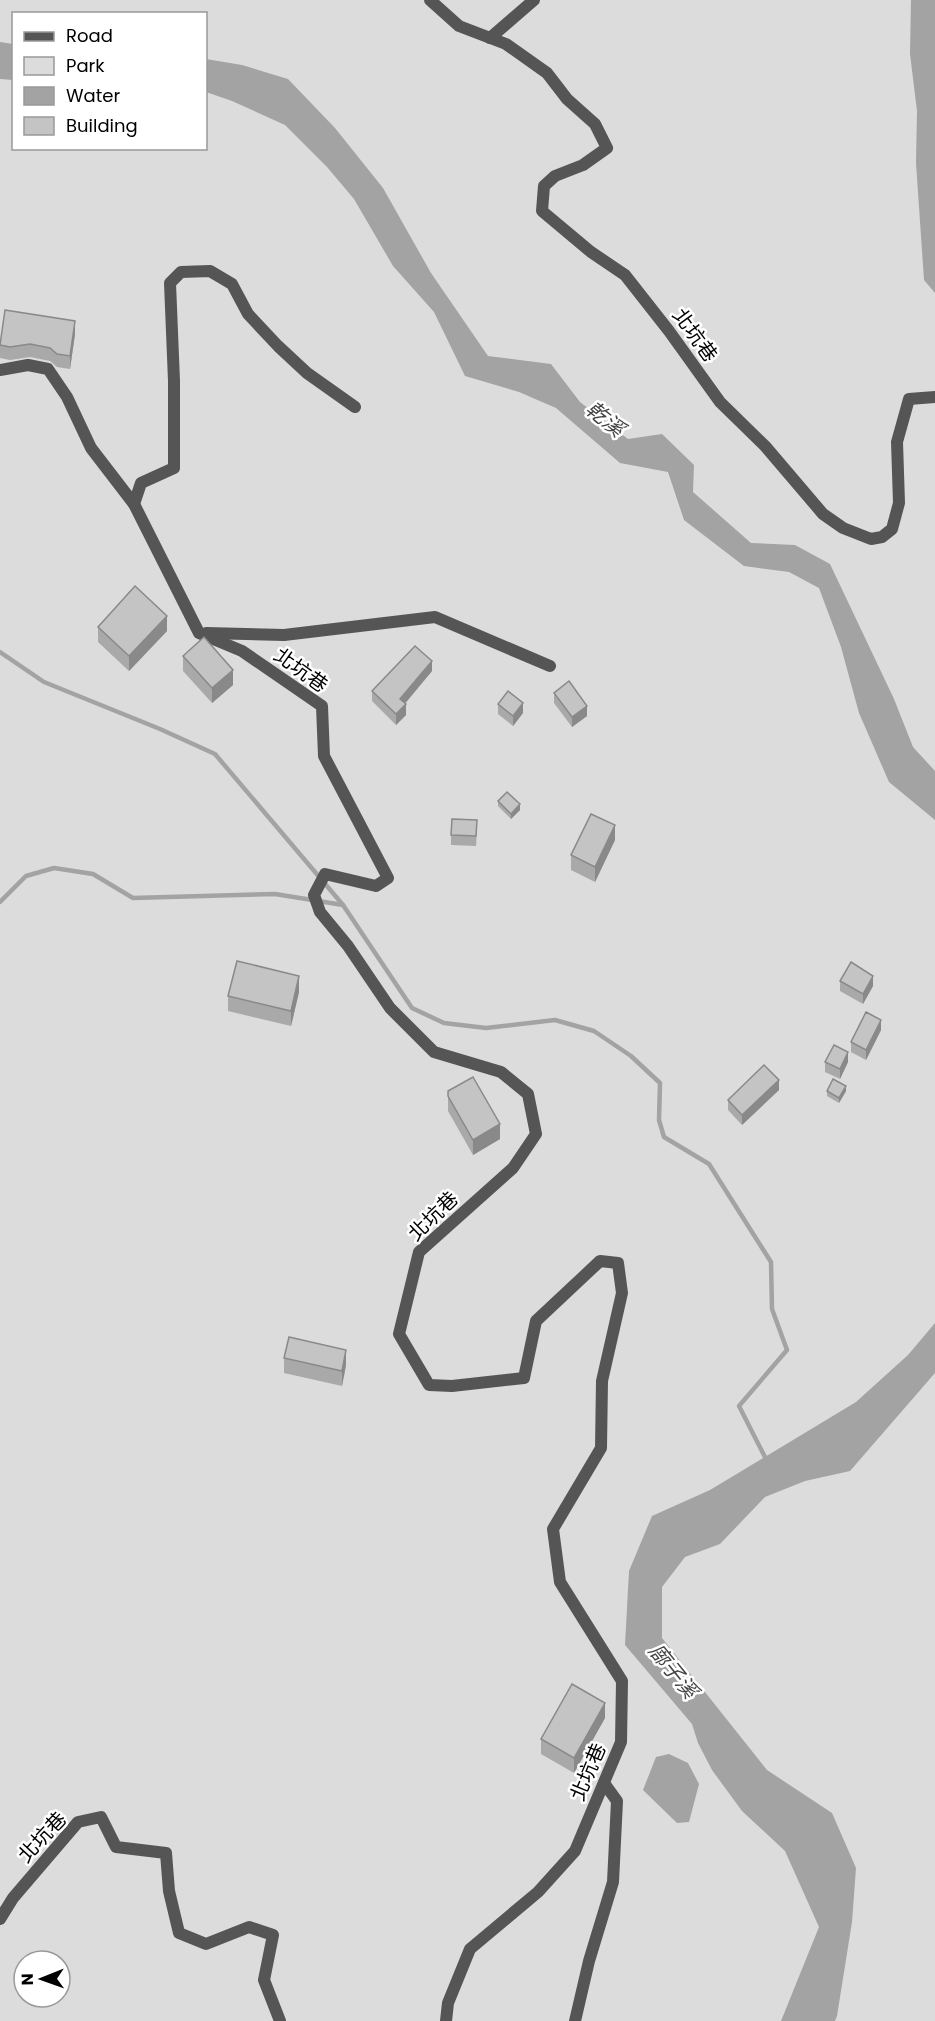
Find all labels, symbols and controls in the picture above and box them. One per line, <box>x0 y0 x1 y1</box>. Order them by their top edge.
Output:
legend <box>12 12 207 150</box>
text: Road <box>66 23 113 48</box>
text: Park <box>66 53 105 78</box>
text: Water <box>66 83 120 108</box>
text: Building <box>66 113 138 138</box>
street label: 北坑巷 <box>666 303 724 367</box>
water label: 乾溪 <box>580 394 633 445</box>
street label: 北坑巷 <box>269 641 333 699</box>
street label: 北坑巷 <box>402 1185 464 1247</box>
water label: 廍子溪 <box>642 1637 706 1707</box>
street label: 北坑巷 <box>563 1739 613 1805</box>
street label: 北坑巷 <box>11 1806 73 1868</box>
north arrow <box>12 1949 72 2009</box>
text: N <box>16 1973 39 1985</box>

